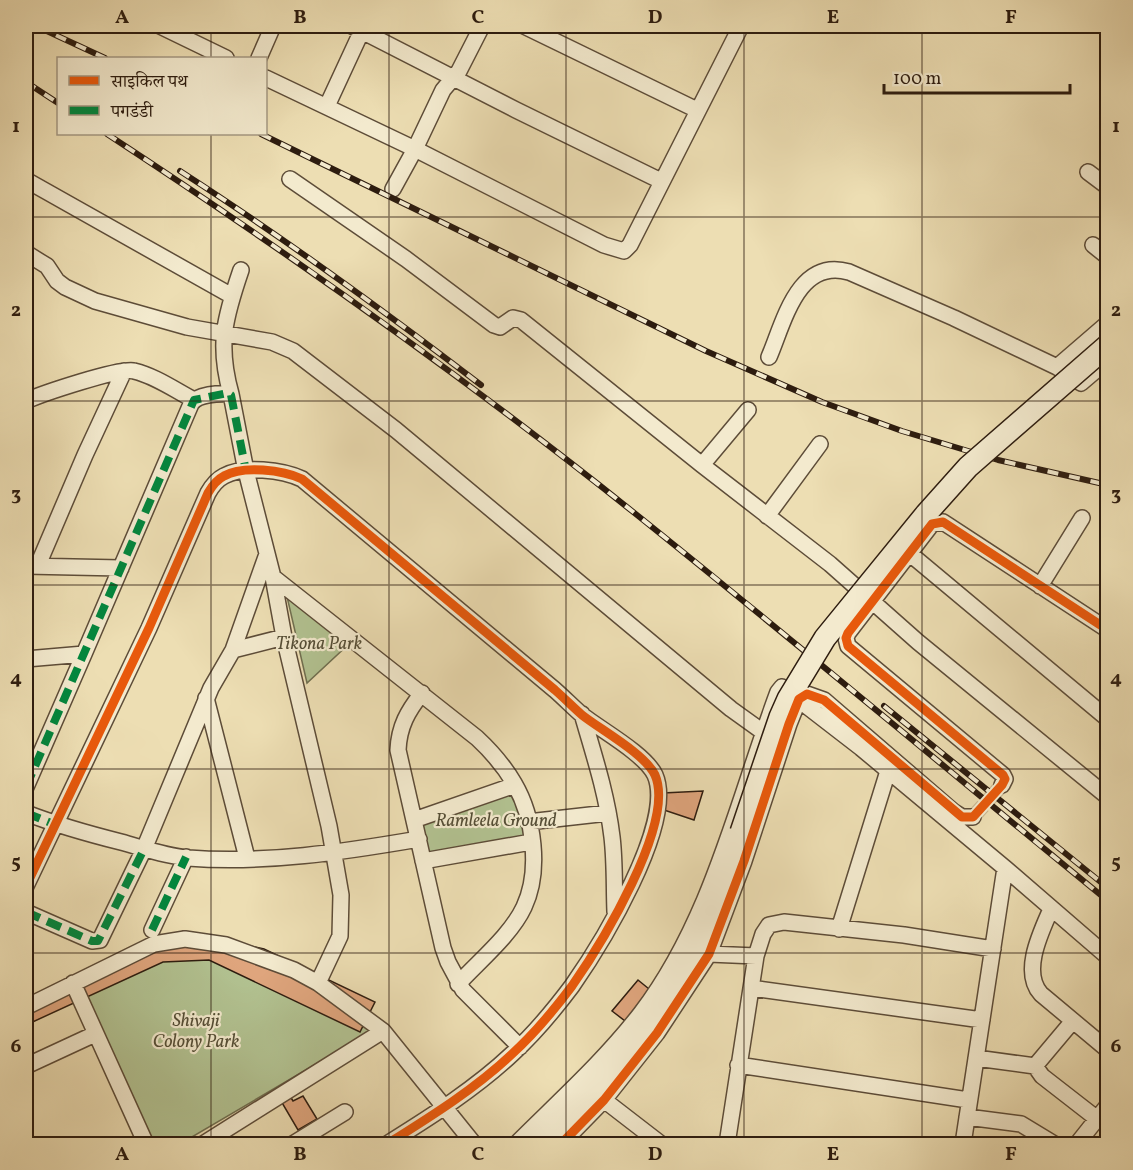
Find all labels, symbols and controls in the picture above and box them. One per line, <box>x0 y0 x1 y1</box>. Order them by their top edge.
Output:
text: A <box>115 4 129 32</box>
text: B <box>293 4 307 32</box>
text: C <box>472 4 485 32</box>
text: D <box>648 4 662 32</box>
text: E <box>827 4 839 32</box>
text: F <box>1005 4 1017 32</box>
legend <box>57 57 267 135</box>
scale bar <box>884 57 1070 95</box>
text: 100 m <box>893 67 942 92</box>
text: साइकिल पथ <box>110 70 189 95</box>
text: पगडंडी <box>110 100 154 125</box>
text: 1 <box>12 113 20 141</box>
text: 1 <box>1112 113 1120 141</box>
text: 2 <box>11 297 21 325</box>
text: 2 <box>1111 297 1121 325</box>
text: 3 <box>11 481 21 509</box>
text: 3 <box>1111 481 1121 509</box>
park label: Tikona Park <box>276 632 362 657</box>
text: 4 <box>10 665 22 693</box>
text: 4 <box>1110 665 1122 693</box>
park label: Ramleela Ground <box>435 809 557 834</box>
text: 5 <box>11 849 21 877</box>
text: 5 <box>1111 849 1121 877</box>
park label: Shivaji Colony Park <box>153 1009 239 1055</box>
text: 6 <box>11 1033 22 1061</box>
text: 6 <box>1111 1033 1122 1061</box>
text: A <box>115 1141 129 1169</box>
text: B <box>293 1141 307 1169</box>
text: C <box>472 1141 485 1169</box>
text: D <box>648 1141 662 1169</box>
text: E <box>827 1141 839 1169</box>
text: F <box>1005 1141 1017 1169</box>

